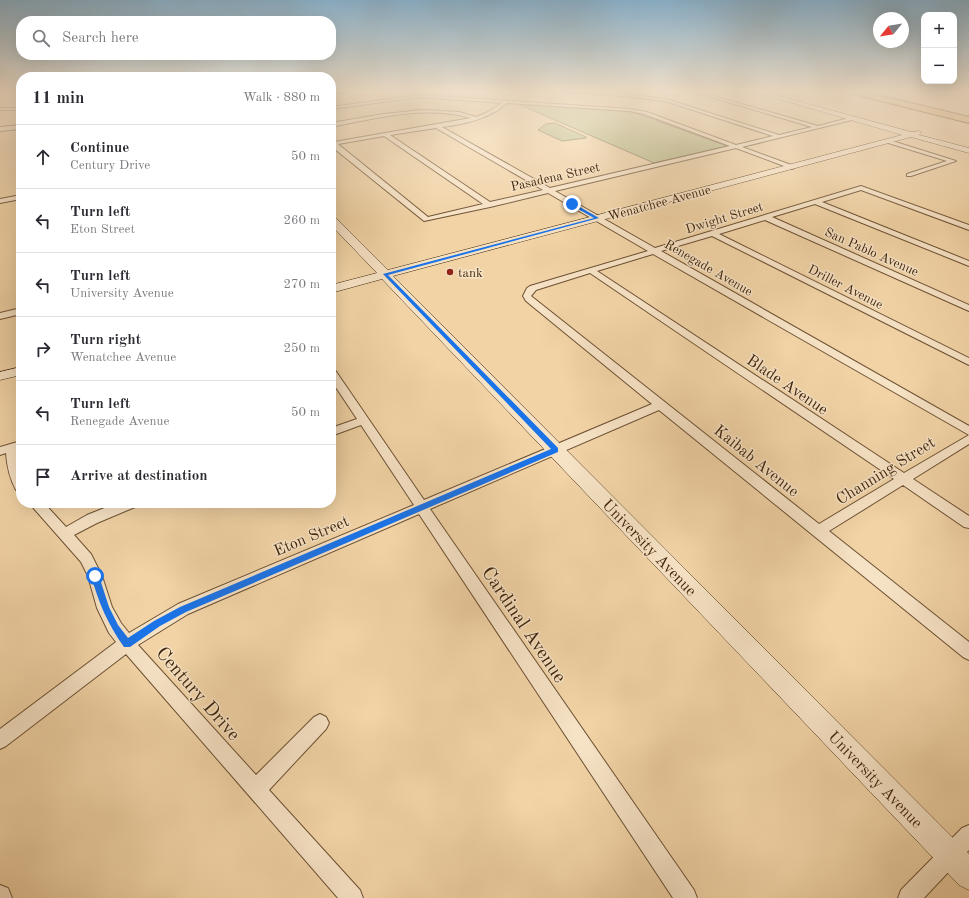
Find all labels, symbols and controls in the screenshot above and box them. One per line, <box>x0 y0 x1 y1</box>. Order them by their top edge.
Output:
north arrow <box>873 12 909 48</box>
map controls <box>921 12 957 84</box>
button: + <box>921 12 957 48</box>
search box <box>16 16 336 60</box>
icon: search <box>30 27 52 49</box>
text: Search here <box>62 31 139 46</box>
button: − <box>921 48 957 84</box>
text: 11 min <box>32 90 85 107</box>
text: Walk · 880 m <box>243 91 320 104</box>
text: Continue <box>70 141 129 156</box>
icon: ahead <box>32 146 54 168</box>
text: 50 m <box>291 150 320 163</box>
text: Century Drive <box>70 159 150 172</box>
street label: Pasadena Street <box>510 161 602 194</box>
street label: Wenatchee Avenue <box>606 183 712 223</box>
route end <box>563 195 581 213</box>
street label: Dwight Street <box>684 200 765 236</box>
text: Turn left <box>70 205 130 220</box>
icon: left <box>32 210 54 232</box>
text: 260 m <box>283 214 320 227</box>
text: Eton Street <box>70 223 135 236</box>
street label: San Pablo Avenue <box>822 226 920 279</box>
street label: Renegade Avenue <box>662 238 755 299</box>
street label: Driller Avenue <box>806 263 885 312</box>
marker: tank <box>445 267 455 277</box>
place label: tank <box>458 267 483 280</box>
text: Turn left <box>70 269 130 284</box>
icon: left <box>32 274 54 296</box>
text: 270 m <box>283 278 320 291</box>
text: University Avenue <box>70 287 174 300</box>
text: Turn right <box>70 333 141 348</box>
icon: right <box>32 338 54 360</box>
text: 250 m <box>283 342 320 355</box>
text: Wenatchee Avenue <box>70 351 176 364</box>
street label: Blade Avenue <box>743 353 830 419</box>
text: Turn left <box>70 397 130 412</box>
icon: left <box>32 402 54 424</box>
text: 50 m <box>291 406 320 419</box>
text: Renegade Avenue <box>70 415 169 428</box>
street label: Kaibab Avenue <box>710 423 801 500</box>
street label: Channing Street <box>834 435 939 508</box>
icon: arrive <box>32 466 54 488</box>
text: Arrive at destination <box>70 469 208 484</box>
street label: University Avenue <box>598 497 699 600</box>
street label: Eton Street <box>272 514 352 560</box>
street label: Cardinal Avenue <box>477 564 569 687</box>
route start <box>86 567 104 585</box>
street label: Century Drive <box>151 644 243 745</box>
street label: University Avenue <box>824 729 925 832</box>

